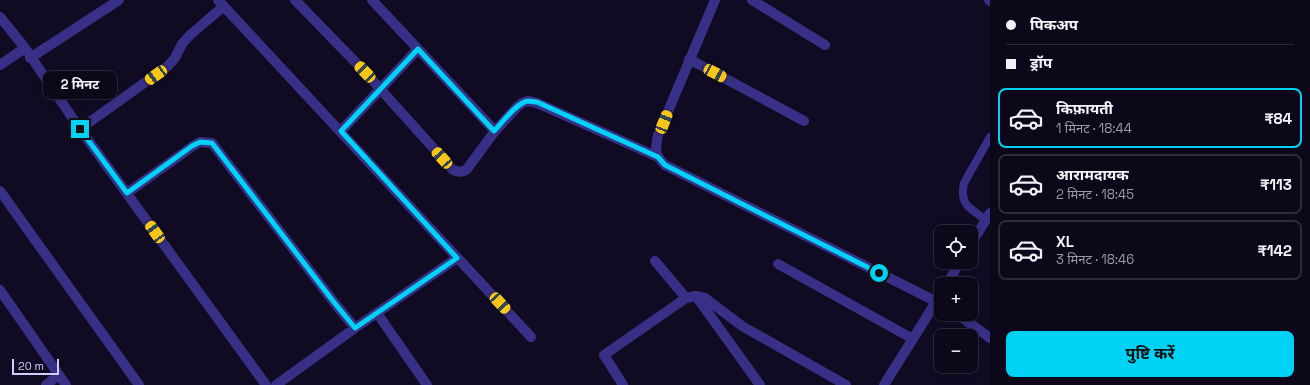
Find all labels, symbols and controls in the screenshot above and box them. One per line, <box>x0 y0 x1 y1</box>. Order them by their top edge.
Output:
text: पिकअप <box>1030 15 1078 34</box>
text: ड्रॉप <box>1030 53 1052 72</box>
car <box>352 59 378 85</box>
car <box>702 62 728 84</box>
car <box>143 63 169 87</box>
callout: 2 मिनट <box>43 71 117 99</box>
text: 2 मिनट <box>61 76 99 93</box>
text: किफ़ायती <box>1056 99 1113 118</box>
icon: car <box>1008 100 1044 136</box>
car <box>654 109 674 135</box>
text: ₹84 <box>1264 109 1292 128</box>
route end <box>71 120 89 138</box>
text: 1 मिनट · 18:44 <box>1056 120 1132 137</box>
car <box>430 145 454 171</box>
text: आरामदायक <box>1056 165 1129 184</box>
icon: car <box>1008 166 1044 202</box>
text: ₹113 <box>1260 175 1292 194</box>
text: 2 मिनट · 18:45 <box>1056 186 1134 203</box>
car <box>143 219 167 245</box>
map controls <box>934 225 978 373</box>
button: locate <box>934 225 978 269</box>
icon: car <box>1008 232 1044 268</box>
text: XL <box>1056 232 1074 251</box>
text: ₹142 <box>1257 241 1292 260</box>
text: 3 मिनट · 18:46 <box>1056 251 1134 268</box>
route start <box>870 264 888 282</box>
button: + <box>934 277 978 321</box>
car <box>487 290 513 316</box>
button: − <box>934 329 978 373</box>
button: पुष्टि करें <box>1006 331 1294 377</box>
scale bar <box>12 357 59 376</box>
text: 20 m <box>18 359 44 373</box>

